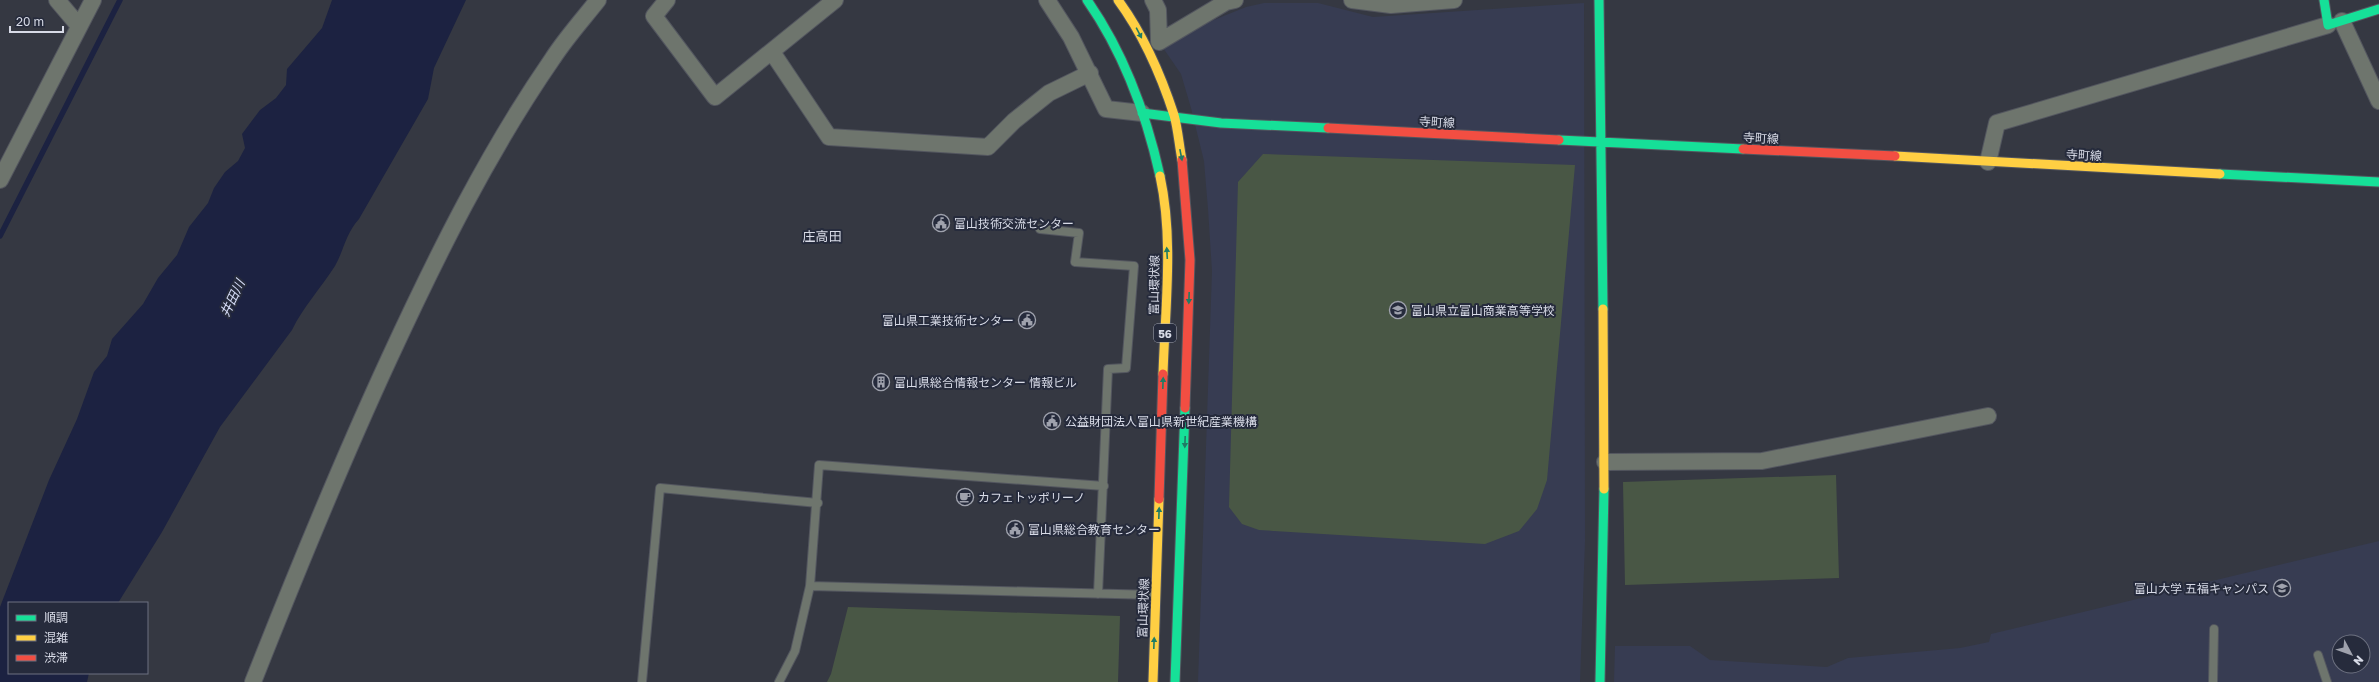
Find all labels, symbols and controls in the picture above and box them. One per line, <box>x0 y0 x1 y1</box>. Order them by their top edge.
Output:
scale bar <box>10 8 63 34</box>
text: 20 m <box>16 14 44 29</box>
one-way arrow <box>1136 27 1142 38</box>
street label: 寺町線 <box>1419 114 1455 130</box>
street label: 寺町線 <box>1743 130 1779 146</box>
street label: 寺町線 <box>2066 147 2102 163</box>
one-way arrow <box>1178 149 1184 161</box>
public building icon: 富山技術交流センター <box>931 213 951 233</box>
place label: 富山技術交流センター <box>954 216 1074 231</box>
district label: 庄高田 <box>802 228 842 244</box>
one-way arrow <box>1163 247 1170 259</box>
street label: 富山環状線 <box>1146 255 1162 315</box>
water label: 井田川 <box>216 275 249 319</box>
one-way arrow <box>1185 292 1192 304</box>
school or university icon: 富山県立富山商業高等学校 <box>1388 300 1408 320</box>
place label: 富山県立富山商業高等学校 <box>1411 303 1555 318</box>
public building icon: 富山県工業技術センター <box>1017 310 1037 330</box>
place label: 富山県工業技術センター <box>882 313 1014 328</box>
road number: 56 <box>1154 324 1176 342</box>
building icon: 富山県総合情報センター 情報ビル <box>871 372 891 392</box>
place label: 富山県総合情報センター 情報ビル <box>894 375 1077 390</box>
one-way arrow <box>1160 376 1166 389</box>
public building icon: 公益財団法人富山県新世紀産業機構 <box>1042 411 1062 431</box>
place label: 公益財団法人富山県新世紀産業機構 <box>1065 414 1257 429</box>
one-way arrow <box>1181 436 1188 448</box>
cafe icon: カフェトッポリーノ <box>955 487 975 507</box>
place label: カフェトッポリーノ <box>978 490 1085 505</box>
one-way arrow <box>1155 507 1162 519</box>
public building icon: 富山県総合教育センター <box>1005 519 1025 539</box>
place label: 富山県総合教育センター <box>1028 522 1160 537</box>
street label: 富山環状線 <box>1134 578 1152 638</box>
school or university icon: 富山大学 五福キャンパス <box>2272 578 2292 598</box>
place label: 富山大学 五福キャンパス <box>2134 581 2269 596</box>
legend <box>8 602 148 674</box>
text: 順調 <box>44 610 68 625</box>
text: 混雑 <box>44 630 68 645</box>
north arrow <box>2331 634 2371 674</box>
one-way arrow <box>1151 636 1157 649</box>
text: 渋滞 <box>44 650 68 665</box>
text: N <box>2351 653 2367 668</box>

